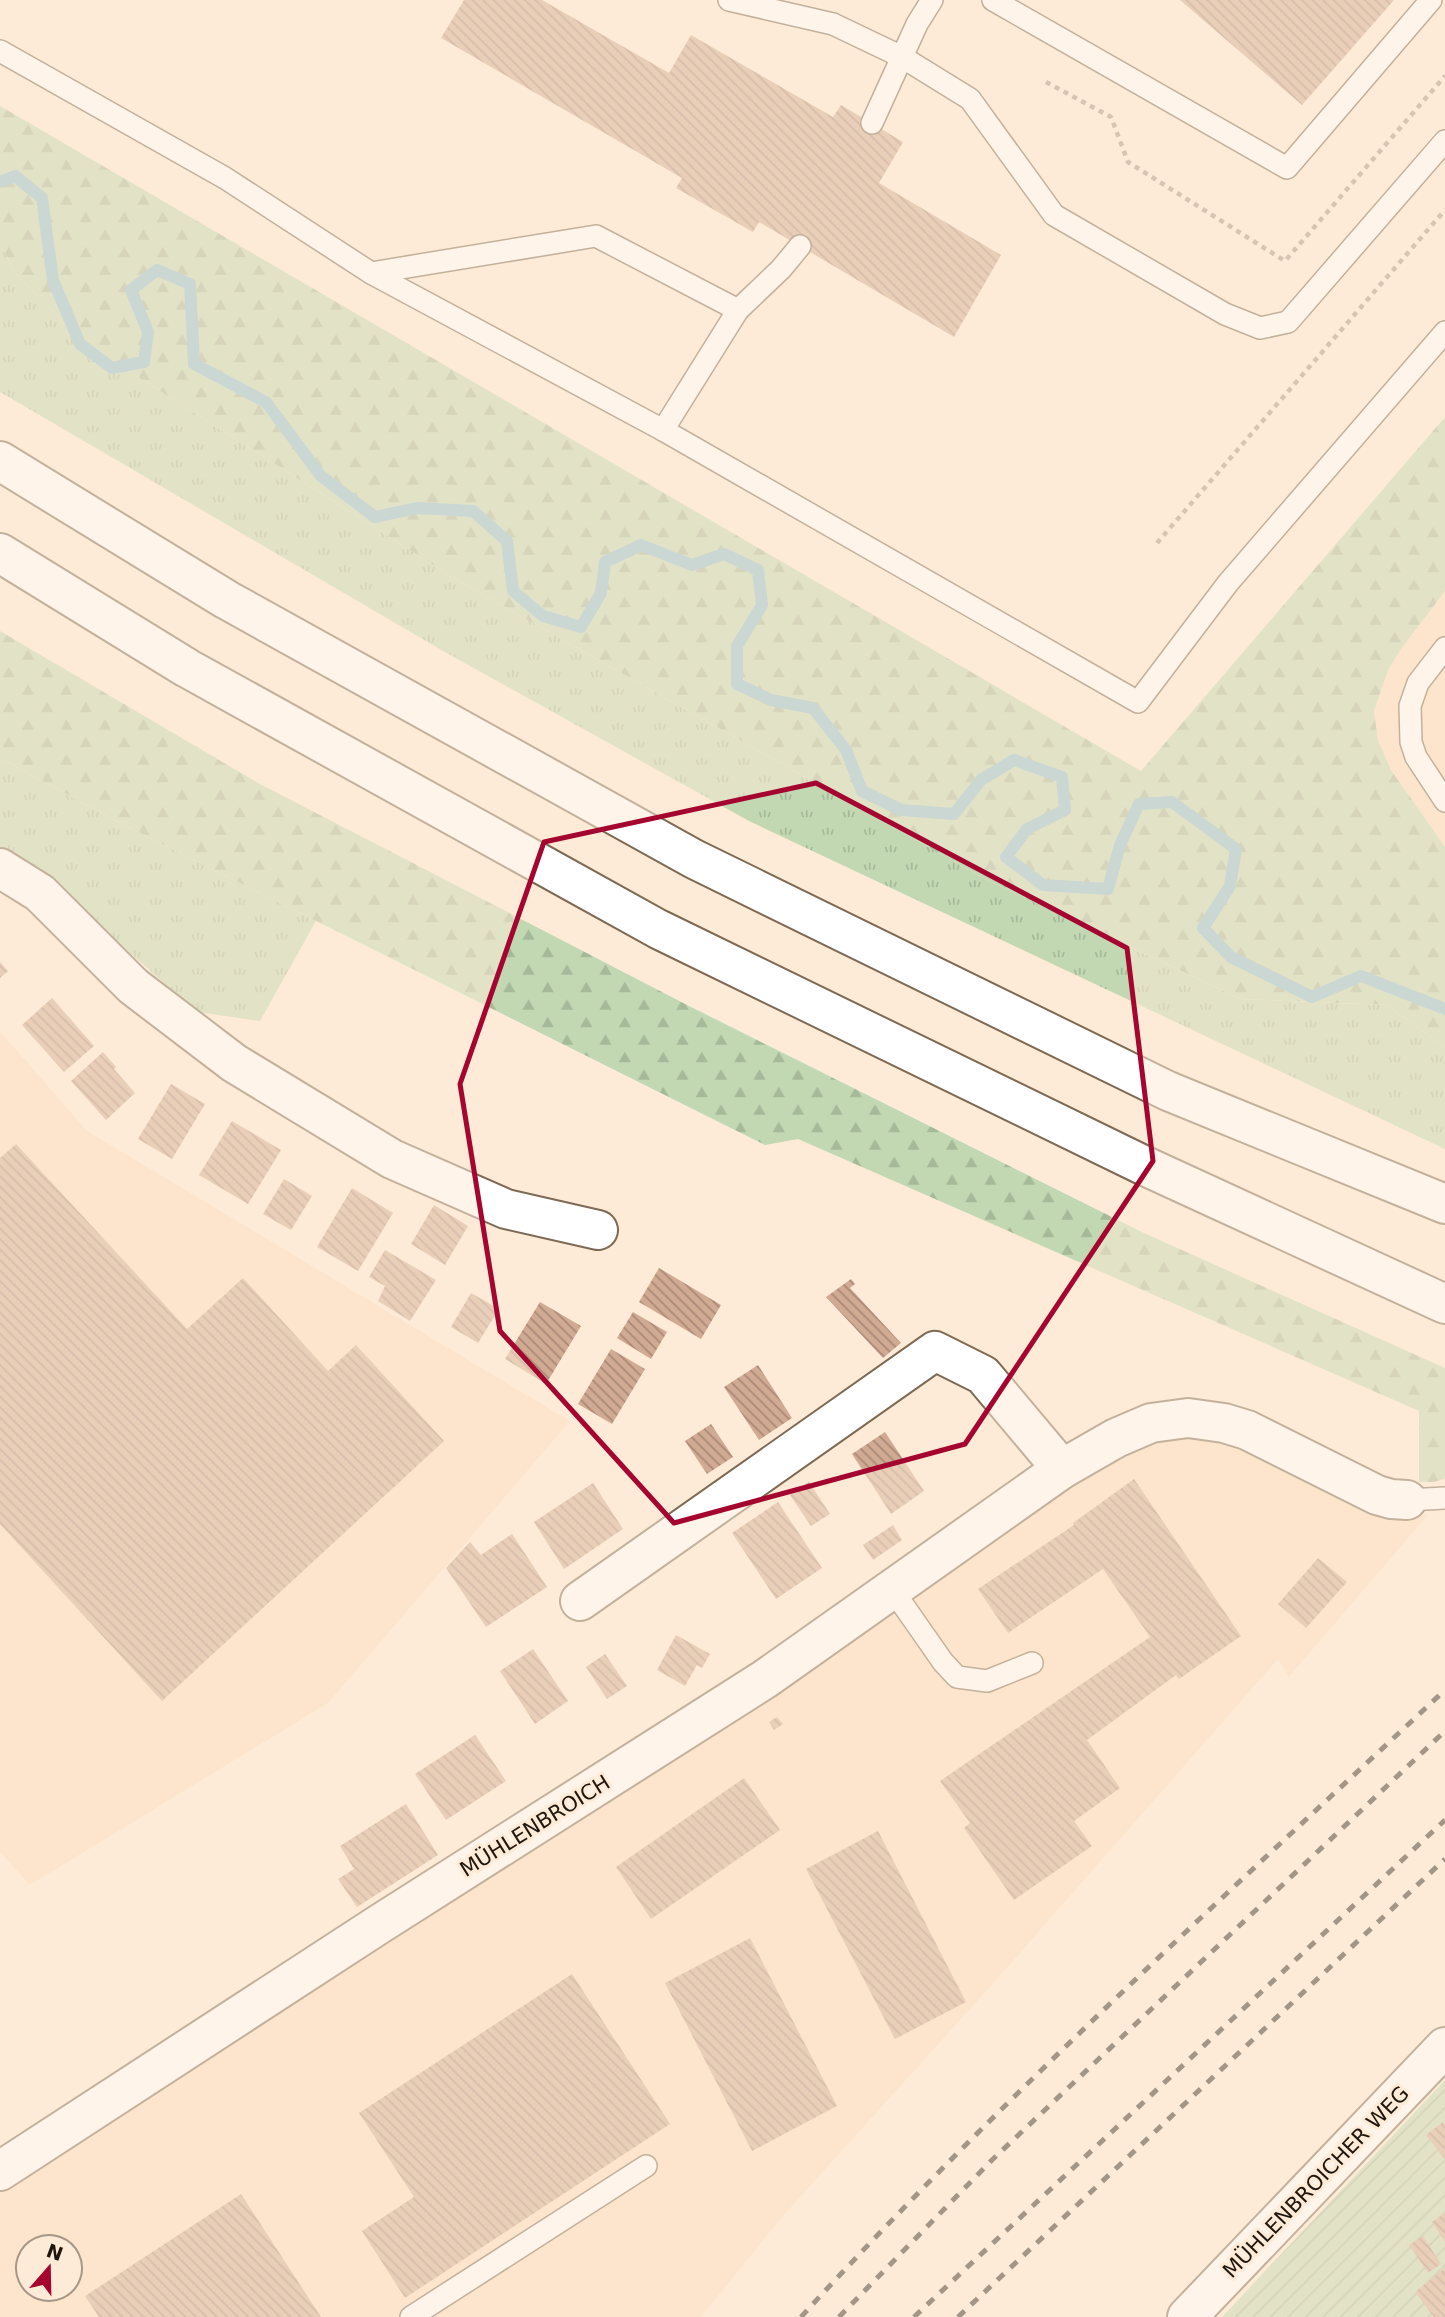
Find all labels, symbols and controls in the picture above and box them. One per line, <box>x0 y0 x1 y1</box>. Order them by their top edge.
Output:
street label: MÜHLENBROICH <box>455 1769 614 1882</box>
street label: MÜHLENBROICHER WEG <box>1217 2081 1414 2283</box>
north arrow <box>14 2233 84 2303</box>
text: N <box>44 2239 66 2265</box>

